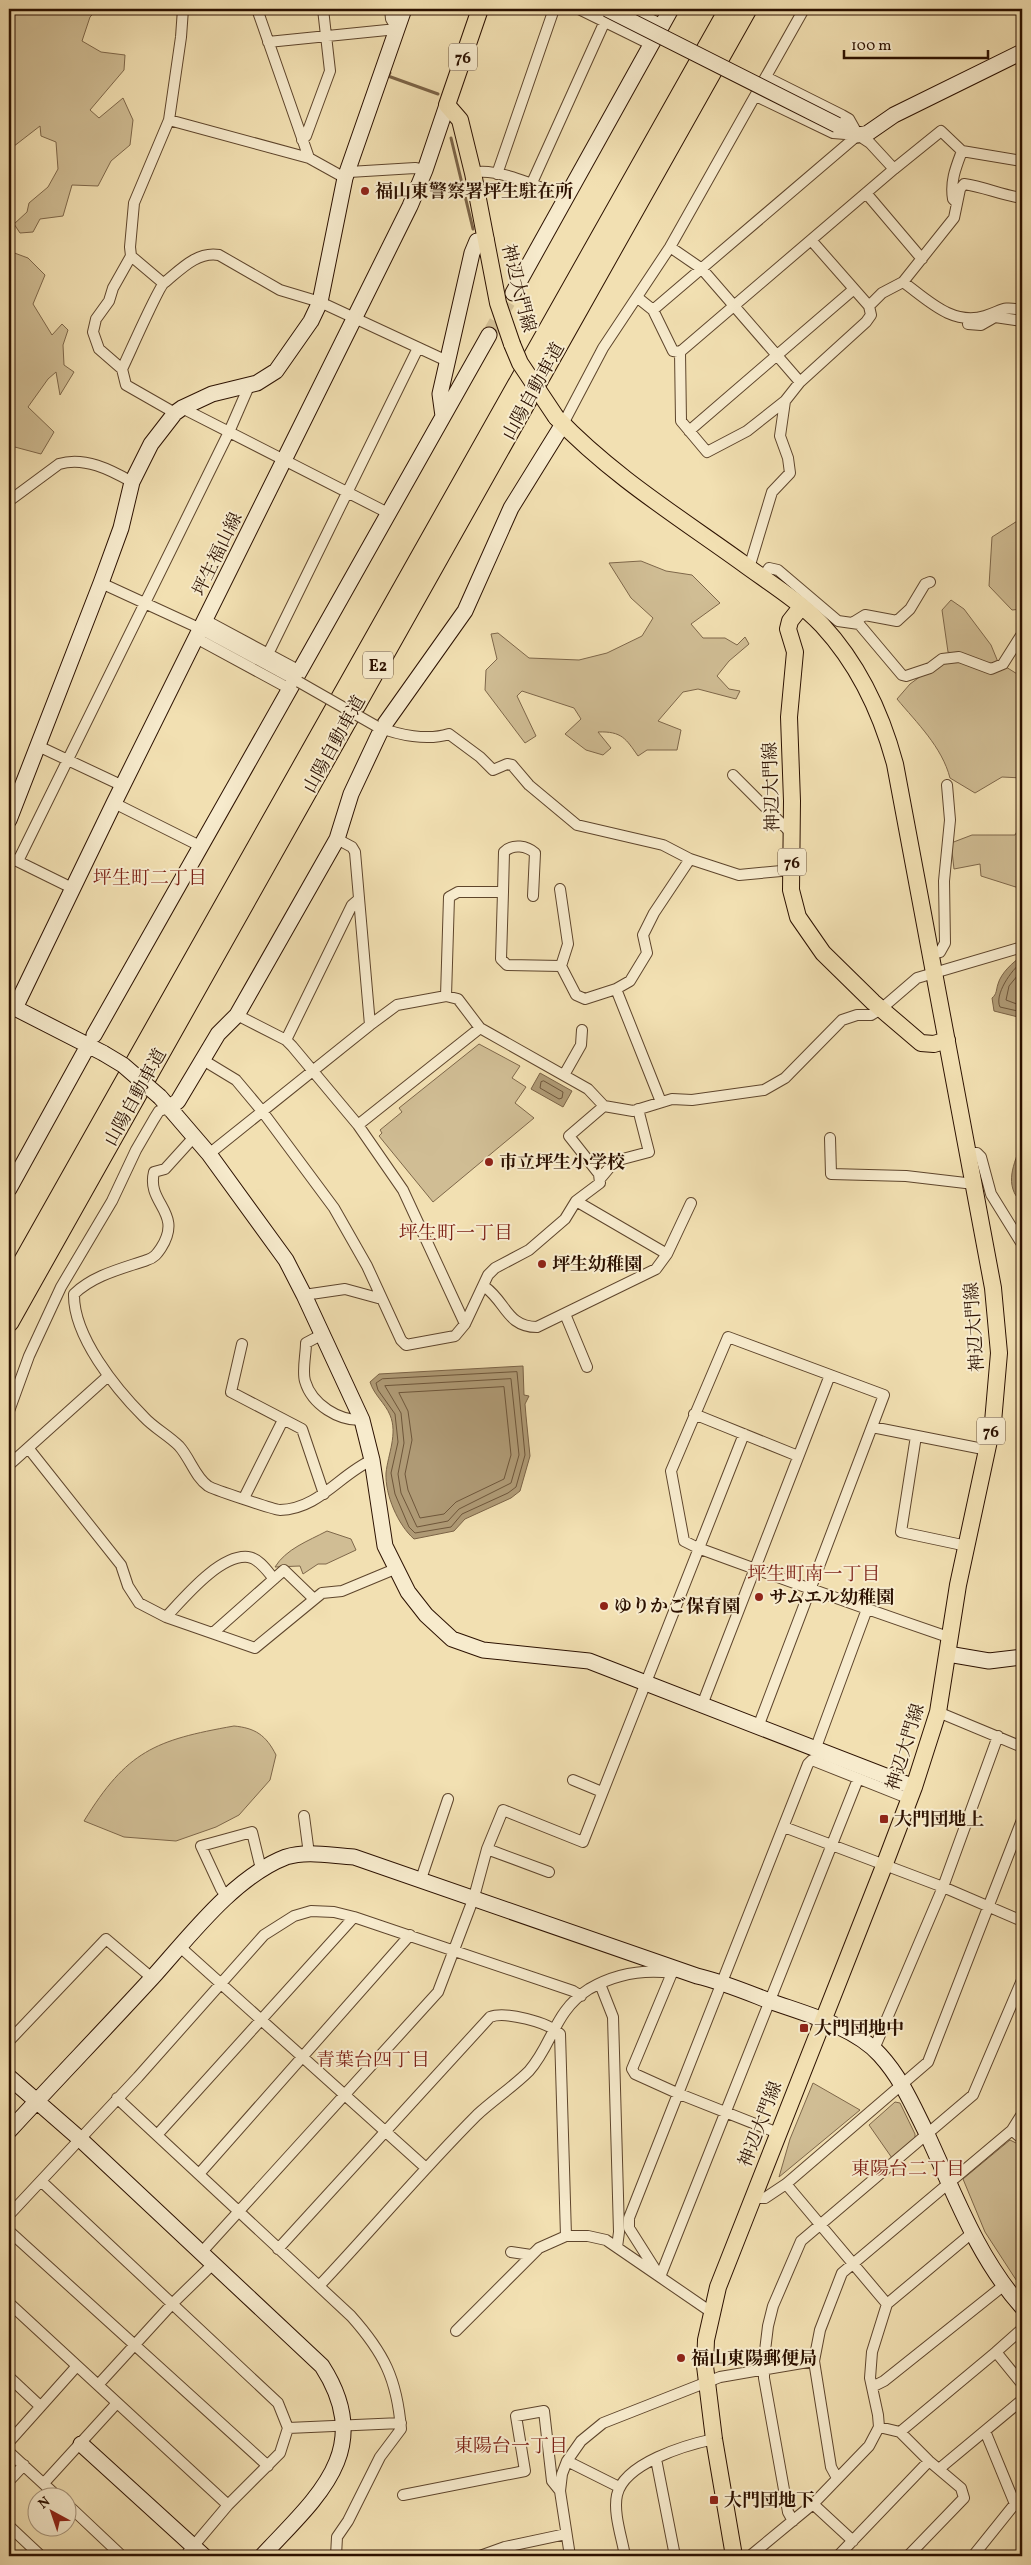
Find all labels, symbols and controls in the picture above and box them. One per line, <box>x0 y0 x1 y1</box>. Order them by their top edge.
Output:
scale bar <box>844 28 987 60</box>
text: 100 m <box>851 36 891 57</box>
road number: 76 <box>449 44 477 70</box>
place label: 福山東警察署坪生駐在所 <box>375 180 573 205</box>
marker: 福山東警察署坪生駐在所 <box>359 185 371 197</box>
street label: 神辺大門線 <box>495 242 541 335</box>
street label: 山陽自動車道 <box>497 338 571 445</box>
street label: 坪生福山線 <box>187 509 249 601</box>
road number: E2 <box>363 652 393 678</box>
street label: 山陽自動車道 <box>298 691 372 798</box>
street label: 神辺大門線 <box>758 742 787 832</box>
road number: 76 <box>778 849 806 876</box>
district label: 坪生町二丁目 <box>93 866 207 892</box>
street label: 山陽自動車道 <box>99 1044 173 1151</box>
place label: 市立坪生小学校 <box>499 1151 625 1176</box>
marker: 市立坪生小学校 <box>483 1156 495 1168</box>
district label: 坪生町一丁目 <box>399 1221 513 1247</box>
place label: 坪生幼稚園 <box>552 1253 642 1278</box>
marker: 坪生幼稚園 <box>536 1258 548 1270</box>
street label: 神辺大門線 <box>960 1281 991 1373</box>
road number: 76 <box>977 1418 1005 1444</box>
district label: 坪生町南一丁目 <box>747 1562 881 1588</box>
place label: サムエル幼稚園 <box>769 1586 894 1611</box>
marker: サムエル幼稚園 <box>753 1591 765 1603</box>
place label: ゆりかご保育園 <box>614 1595 740 1620</box>
marker: ゆりかご保育園 <box>598 1600 610 1612</box>
street label: 神辺大門線 <box>881 1701 932 1794</box>
place label: 大門団地上 <box>894 1808 984 1833</box>
marker: 大門団地上 <box>878 1813 890 1825</box>
place label: 大門団地中 <box>814 2017 904 2042</box>
marker: 大門団地中 <box>798 2022 810 2034</box>
district label: 青葉台四丁目 <box>316 2048 430 2074</box>
street label: 神辺大門線 <box>734 2078 789 2171</box>
district label: 東陽台二丁目 <box>851 2157 965 2183</box>
place label: 福山東陽郵便局 <box>691 2347 817 2372</box>
marker: 福山東陽郵便局 <box>675 2352 687 2364</box>
district label: 東陽台一丁目 <box>454 2434 568 2460</box>
north arrow <box>28 2488 78 2538</box>
place label: 大門団地下 <box>724 2489 814 2514</box>
text: N <box>35 2493 55 2514</box>
marker: 大門団地下 <box>708 2494 720 2506</box>

